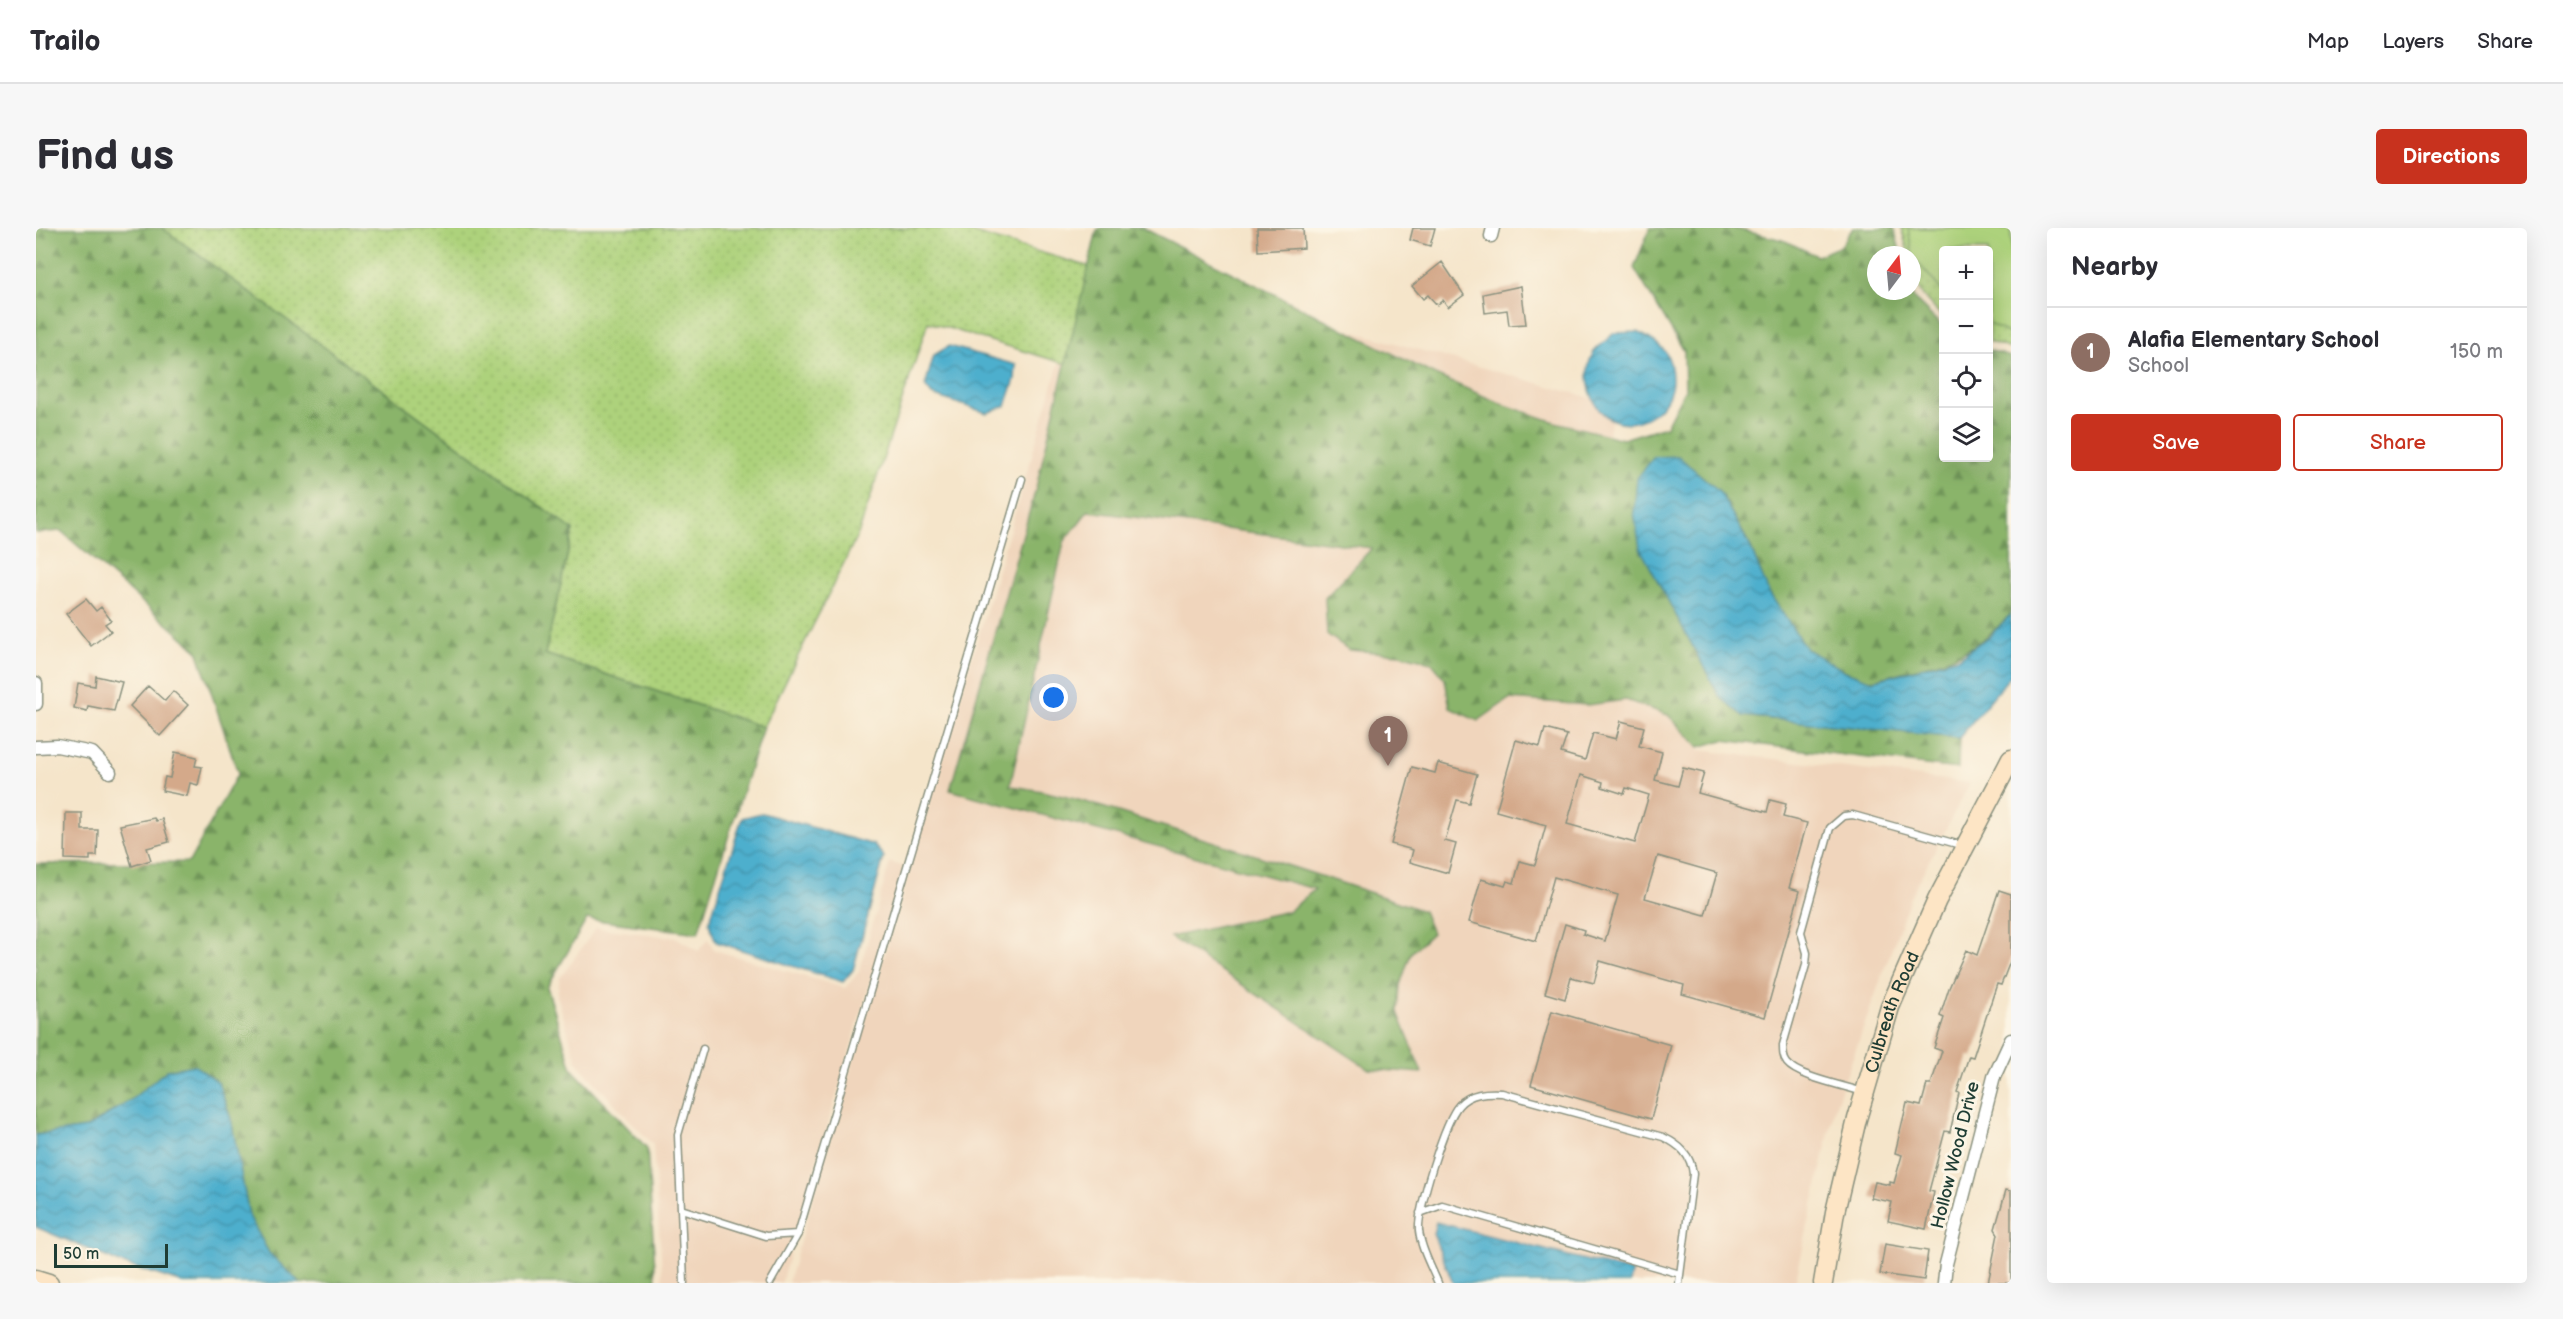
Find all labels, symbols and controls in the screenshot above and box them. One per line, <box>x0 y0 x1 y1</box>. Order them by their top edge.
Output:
text: Trailo <box>30 25 101 58</box>
text: Map <box>2307 29 2349 54</box>
text: Layers <box>2382 29 2444 54</box>
text: Share <box>2477 29 2533 54</box>
button: Directions <box>2376 129 2527 184</box>
text: Find us <box>36 131 174 182</box>
north arrow <box>1867 246 1921 300</box>
map controls <box>1939 246 1993 462</box>
button: + <box>1939 246 1993 300</box>
text: Nearby <box>2071 252 2158 283</box>
button: − <box>1939 300 1993 354</box>
text: Alafia Elementary School <box>2128 327 2379 354</box>
text: 1 <box>2086 340 2095 364</box>
text: 150 m <box>2450 340 2503 364</box>
button: locate <box>1939 354 1993 408</box>
text: School <box>2128 354 2189 378</box>
button: layers <box>1939 408 1993 462</box>
button: Save <box>2071 414 2281 471</box>
button: Share <box>2293 414 2503 471</box>
your location <box>1039 683 1068 712</box>
pin: 1 <box>1368 716 1408 766</box>
street label: Culbreath Road <box>1861 948 1924 1076</box>
street label: Hollow Wood Drive <box>1927 1079 1984 1231</box>
scale bar <box>54 1241 168 1268</box>
text: 50 m <box>63 1245 99 1264</box>

